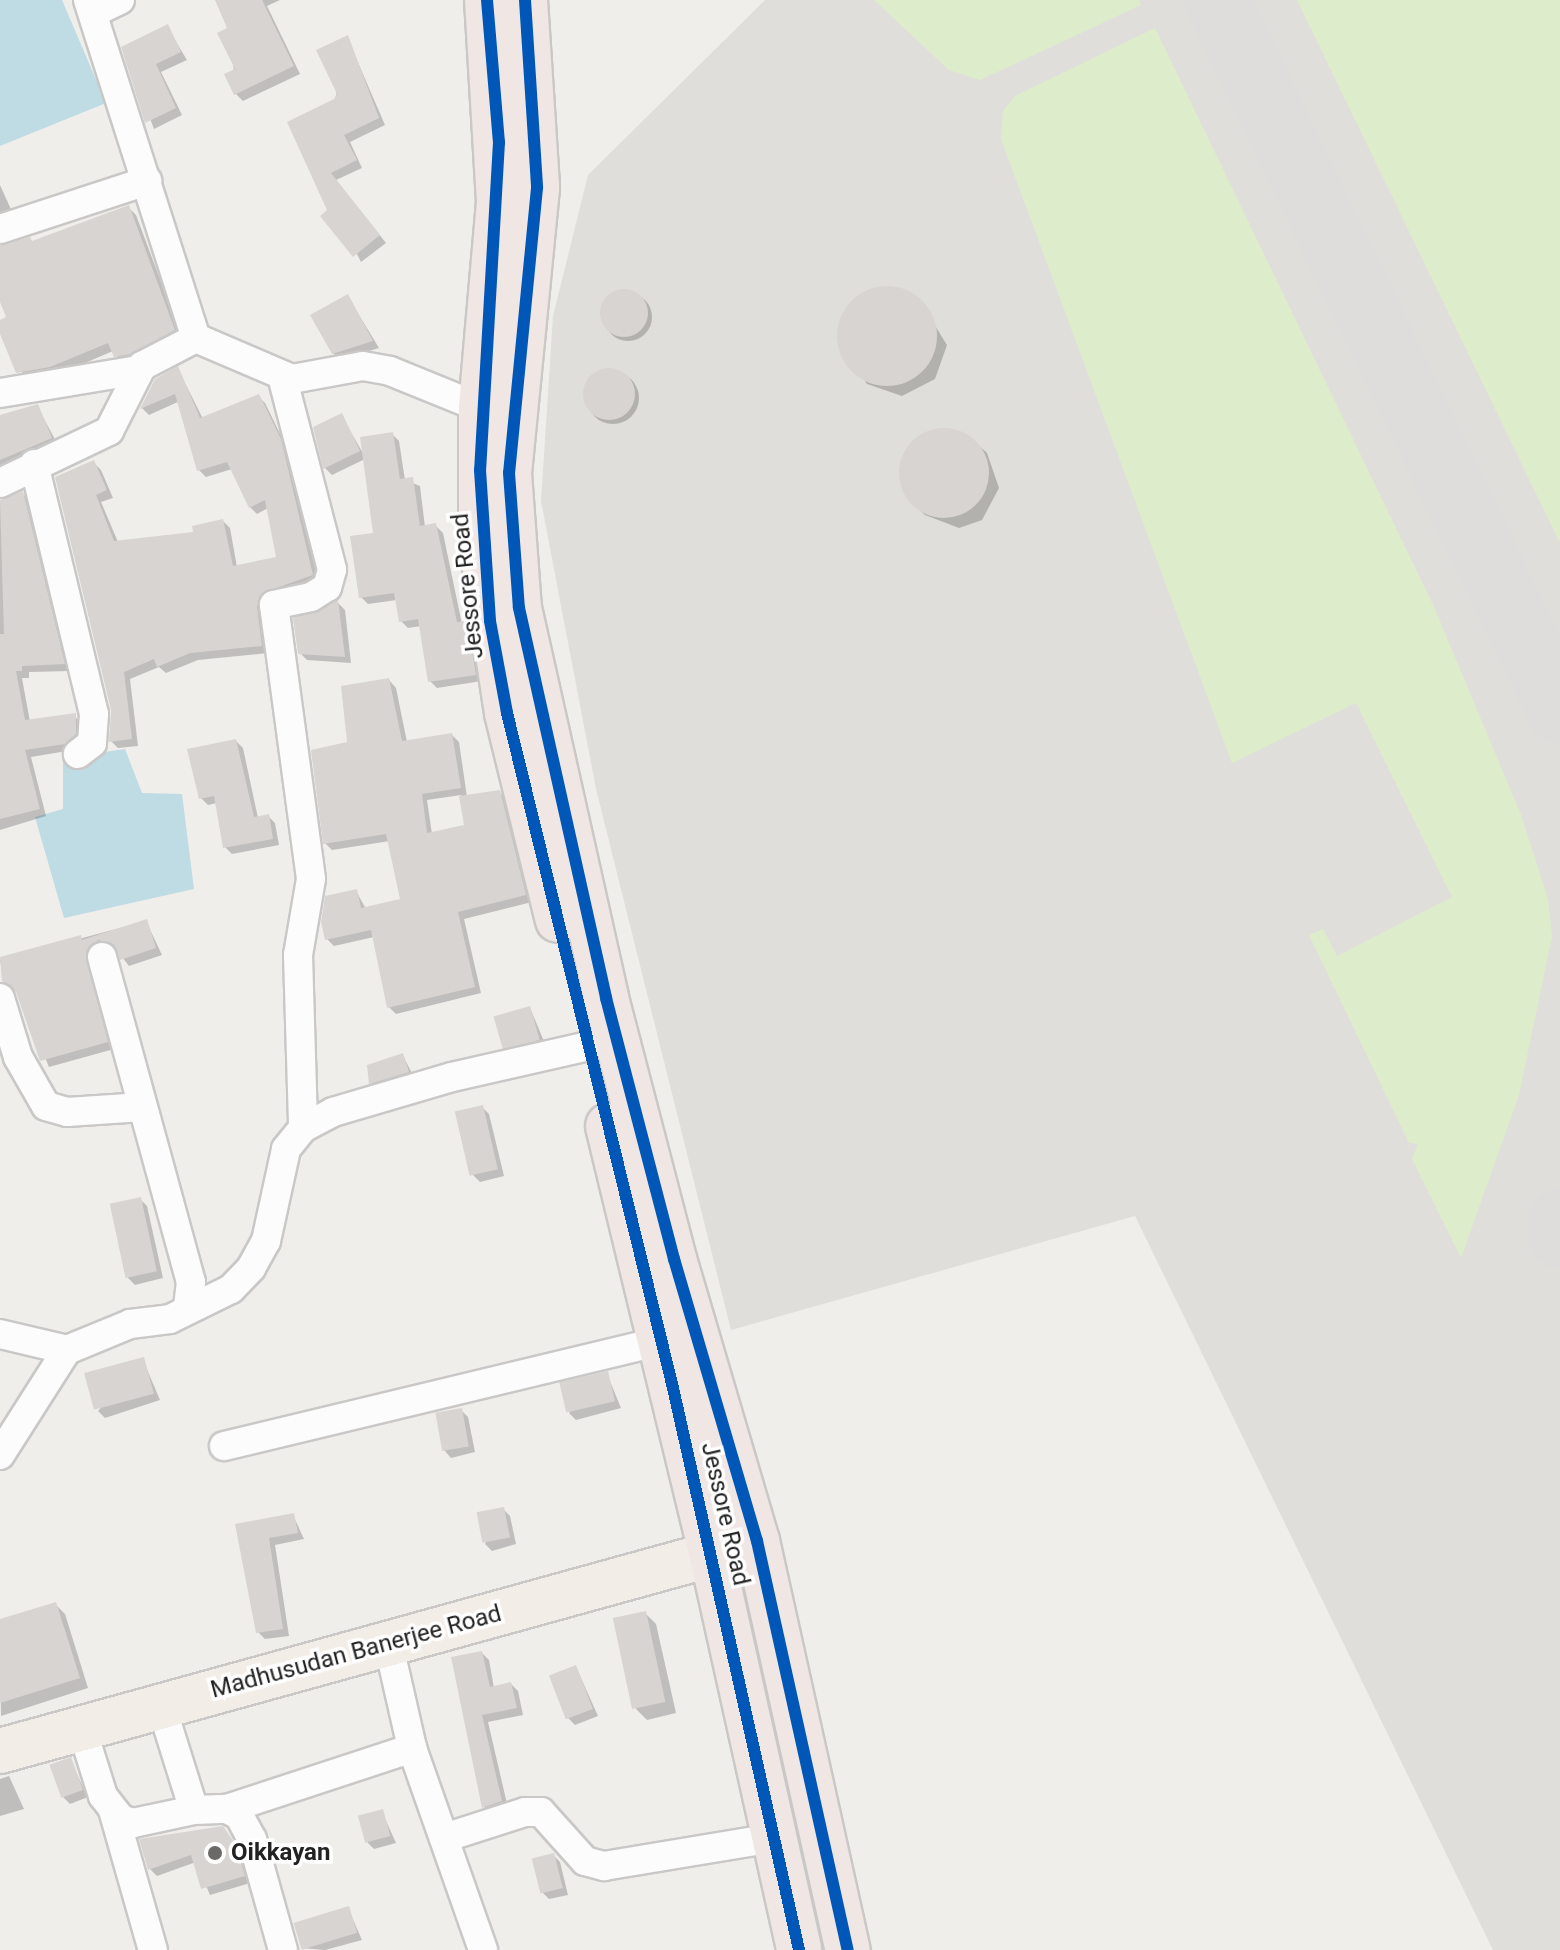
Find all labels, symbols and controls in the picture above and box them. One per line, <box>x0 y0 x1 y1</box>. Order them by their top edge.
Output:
street label: Jessore Road <box>446 512 490 660</box>
street label: Jessore Road <box>695 1440 755 1588</box>
street label: Madhusudan Banerjee Road <box>208 1599 504 1705</box>
place label: Oikkayan <box>231 1839 330 1867</box>
marker: Oikkayan <box>206 1844 224 1862</box>

